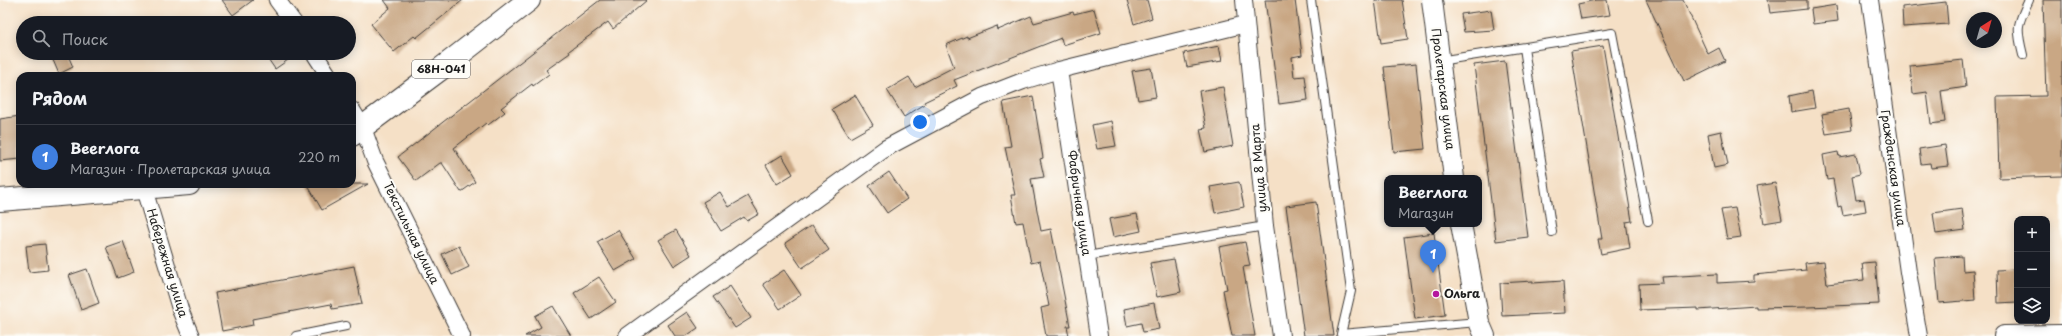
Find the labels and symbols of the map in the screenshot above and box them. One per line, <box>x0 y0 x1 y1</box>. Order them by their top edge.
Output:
north arrow <box>1966 12 2002 48</box>
street label: Пролетарская улица <box>1428 27 1460 151</box>
road number: 68Н-041 <box>412 60 470 78</box>
street label: Гражданская улица <box>1877 108 1911 228</box>
your location <box>910 112 930 132</box>
street label: улица 8 Марта <box>1245 122 1271 213</box>
street label: Фабричная улица <box>1064 149 1096 257</box>
street label: Текстильная улица <box>379 178 445 287</box>
street label: Набережная улица <box>143 206 193 320</box>
pin: 1 <box>1420 240 1446 273</box>
place label: Ольга <box>1444 284 1480 302</box>
marker: Ольга <box>1431 289 1441 299</box>

